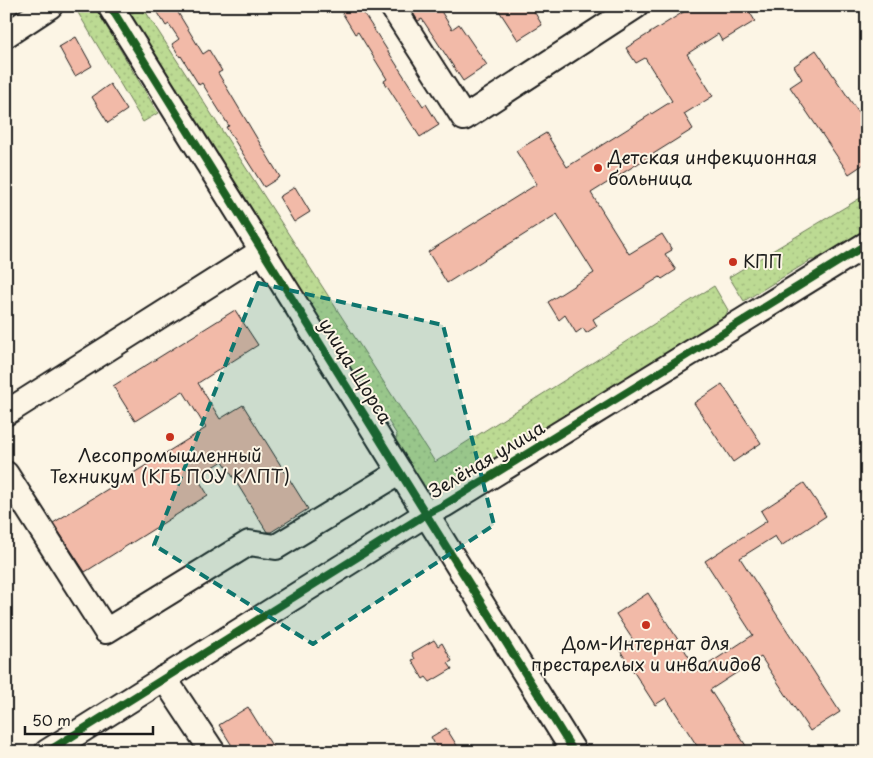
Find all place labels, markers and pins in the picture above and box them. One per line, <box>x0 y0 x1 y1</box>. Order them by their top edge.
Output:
place label: Детская инфекционная больница <box>607 143 817 191</box>
marker: Детская инфекционная больница <box>592 162 604 174</box>
place label: КПП <box>743 247 783 274</box>
marker: КПП <box>727 256 739 268</box>
marker: Лесопромышленный Техникум (КГБ ПОУ КЛПТ) <box>164 431 176 443</box>
place label: Лесопромышленный Техникум (КГБ ПОУ КЛПТ) <box>50 441 290 489</box>
marker: Дом-Интернат для престарелых и инвалидов <box>640 619 652 631</box>
place label: Дом-Интернат для престарелых и инвалидов <box>531 629 761 677</box>

